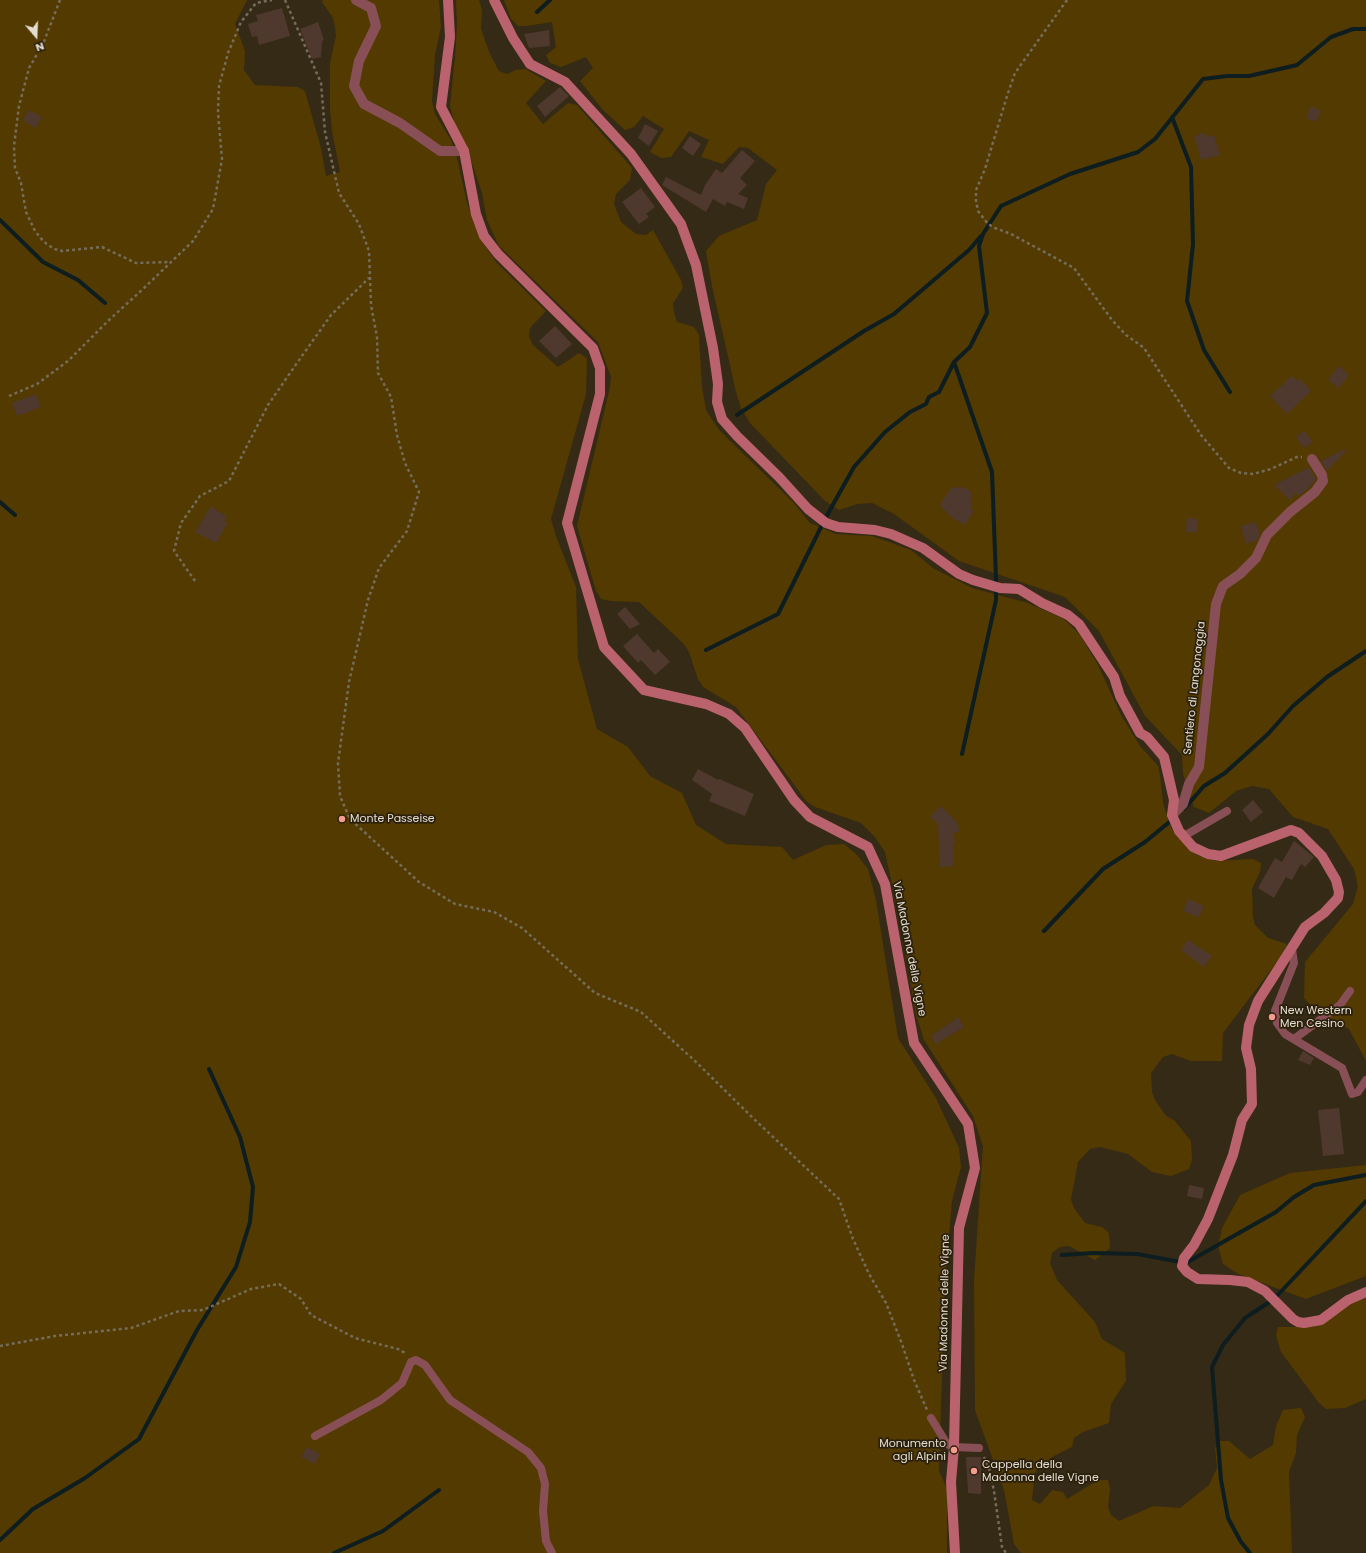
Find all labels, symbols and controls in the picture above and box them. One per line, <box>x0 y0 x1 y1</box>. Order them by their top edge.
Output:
north arrow <box>16 16 56 56</box>
text: N <box>33 38 46 56</box>
street label: Sentiero di Langonaggia <box>1181 621 1209 755</box>
place label: Monte Passeise <box>350 812 435 826</box>
marker: Monte Passeise <box>337 814 347 824</box>
street label: Via Madonna delle Vigne <box>889 880 929 1018</box>
place label: New Western Men Cesino <box>1280 1004 1352 1030</box>
marker: New Western Men Cesino <box>1267 1012 1277 1022</box>
street label: Via Madonna delle Vigne <box>937 1234 953 1372</box>
place label: Monumento agli Alpini <box>879 1437 946 1463</box>
marker: Monumento agli Alpini <box>949 1445 959 1455</box>
place label: Cappella della Madonna delle Vigne <box>982 1458 1099 1484</box>
marker: Cappella della Madonna delle Vigne <box>969 1466 979 1476</box>

